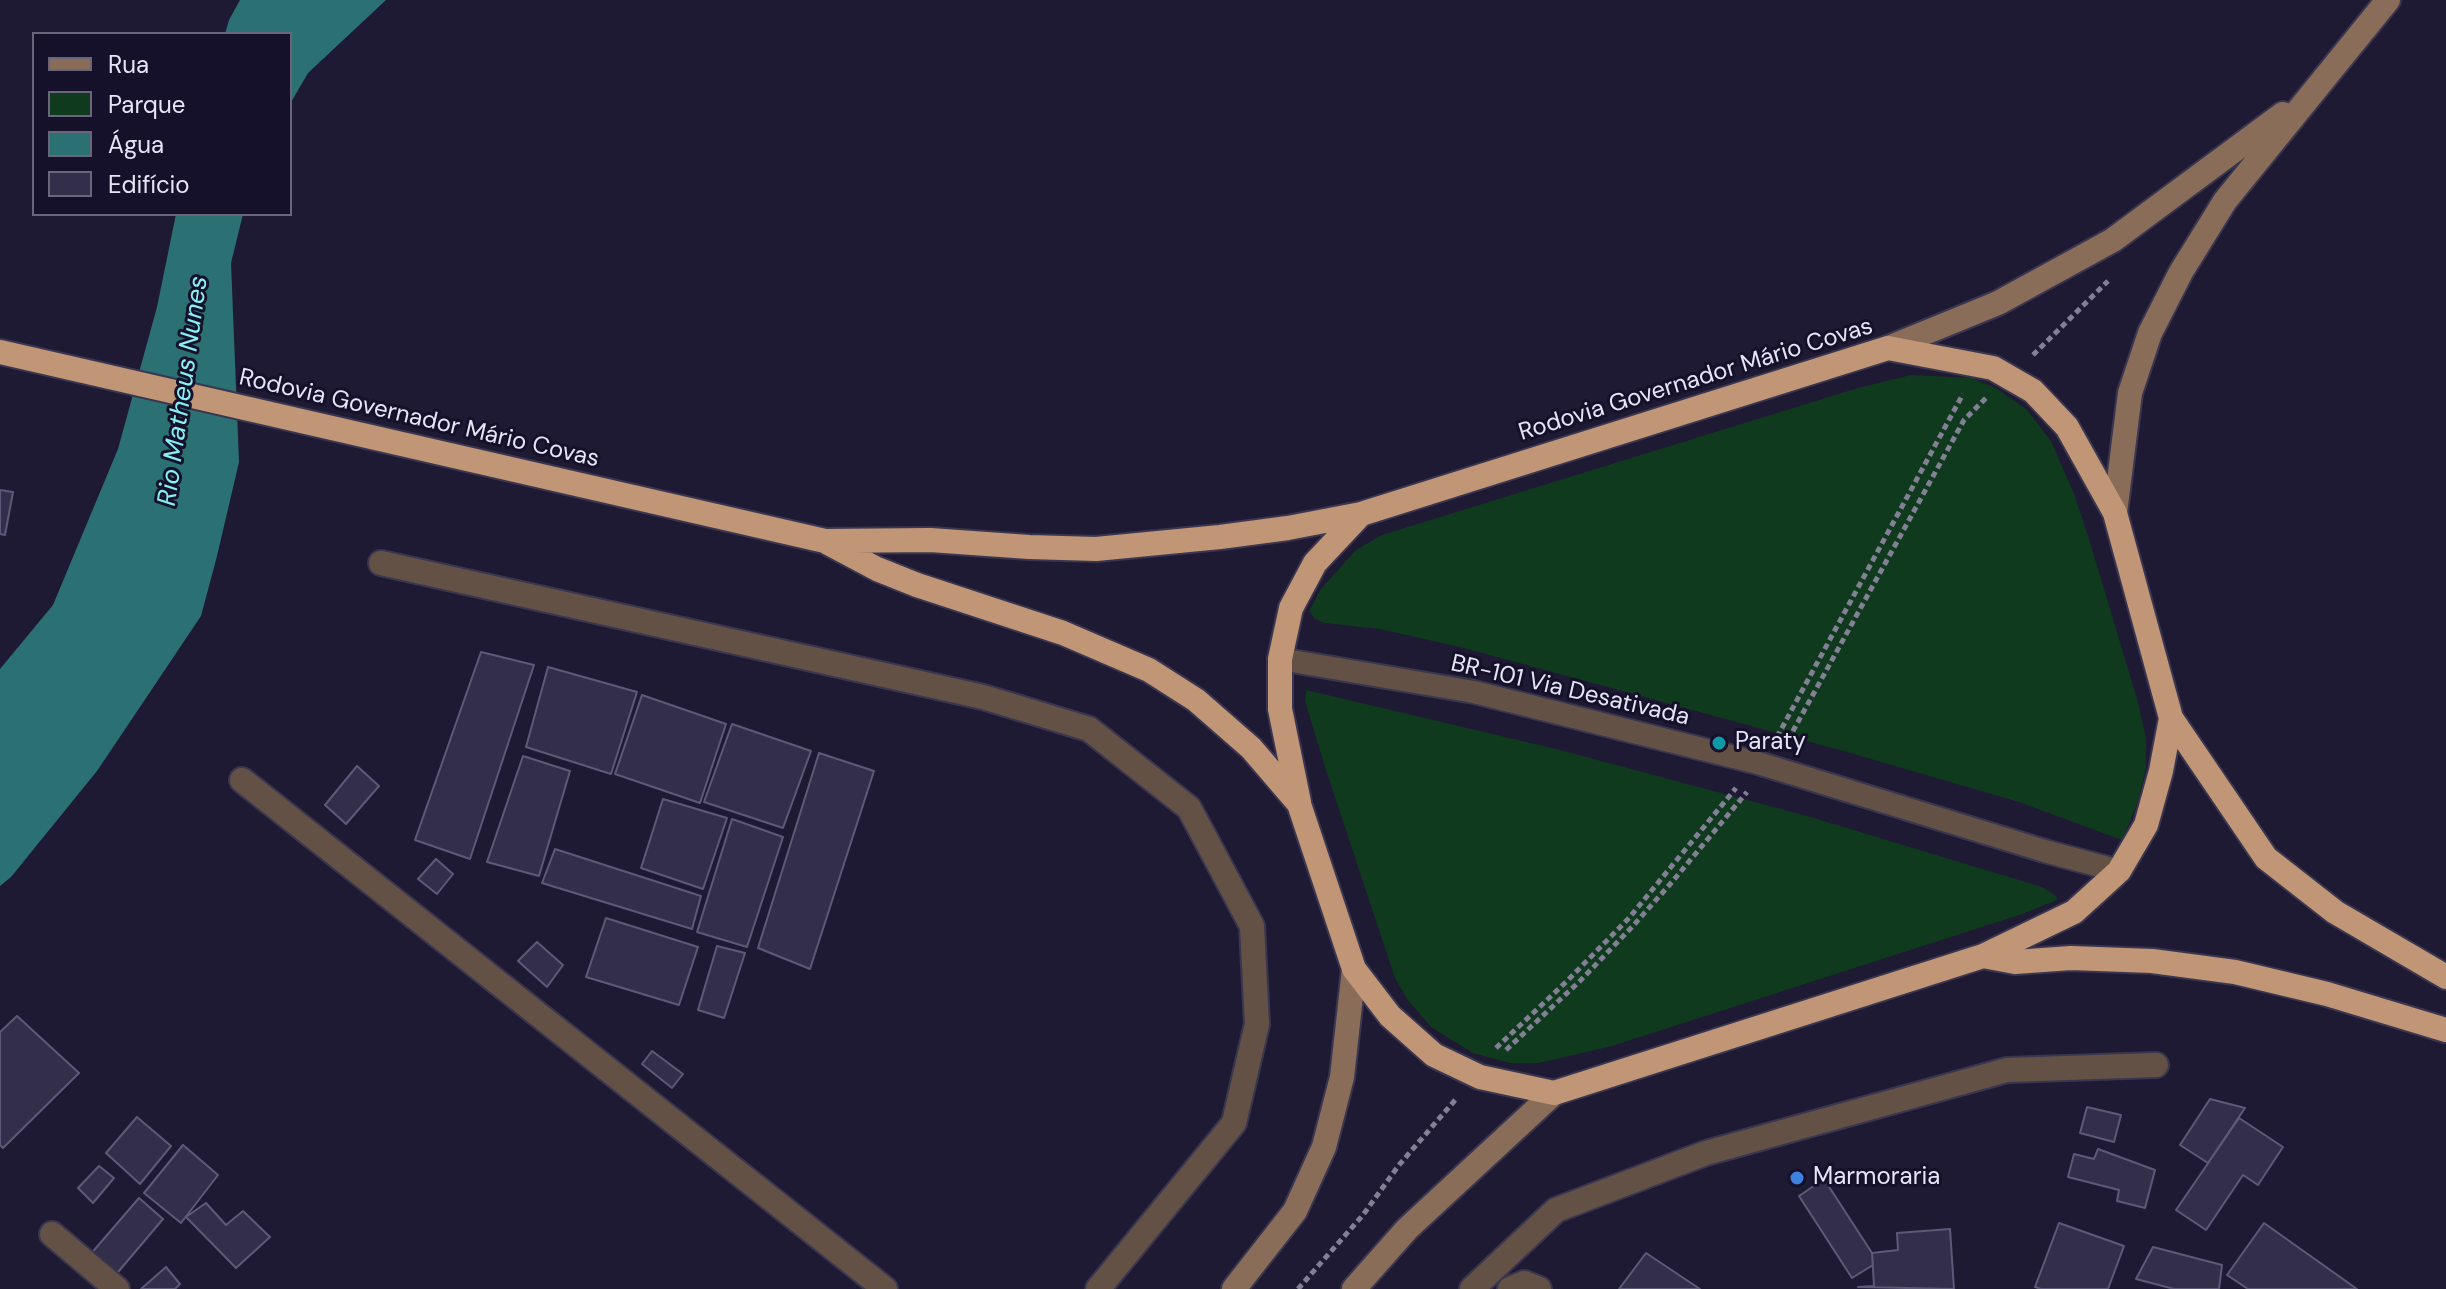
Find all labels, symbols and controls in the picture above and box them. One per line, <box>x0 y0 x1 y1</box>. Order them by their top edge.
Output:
legend <box>32 32 292 216</box>
text: Rua <box>108 49 149 80</box>
text: Parque <box>108 89 185 120</box>
text: Água <box>108 129 164 160</box>
text: Edifício <box>108 169 190 200</box>
water label: Rio Matheus Nunes <box>152 274 216 508</box>
street label: Rodovia Governador Mário Covas <box>1516 312 1876 448</box>
street label: Rodovia Governador Mário Covas <box>236 364 602 474</box>
street label: BR-101 Via Desativada <box>1448 650 1692 732</box>
place label: Paraty <box>1735 729 1806 757</box>
marker: Paraty <box>1710 734 1728 752</box>
place label: Marmoraria <box>1813 1164 1940 1192</box>
marker: Marmoraria <box>1788 1169 1806 1187</box>

